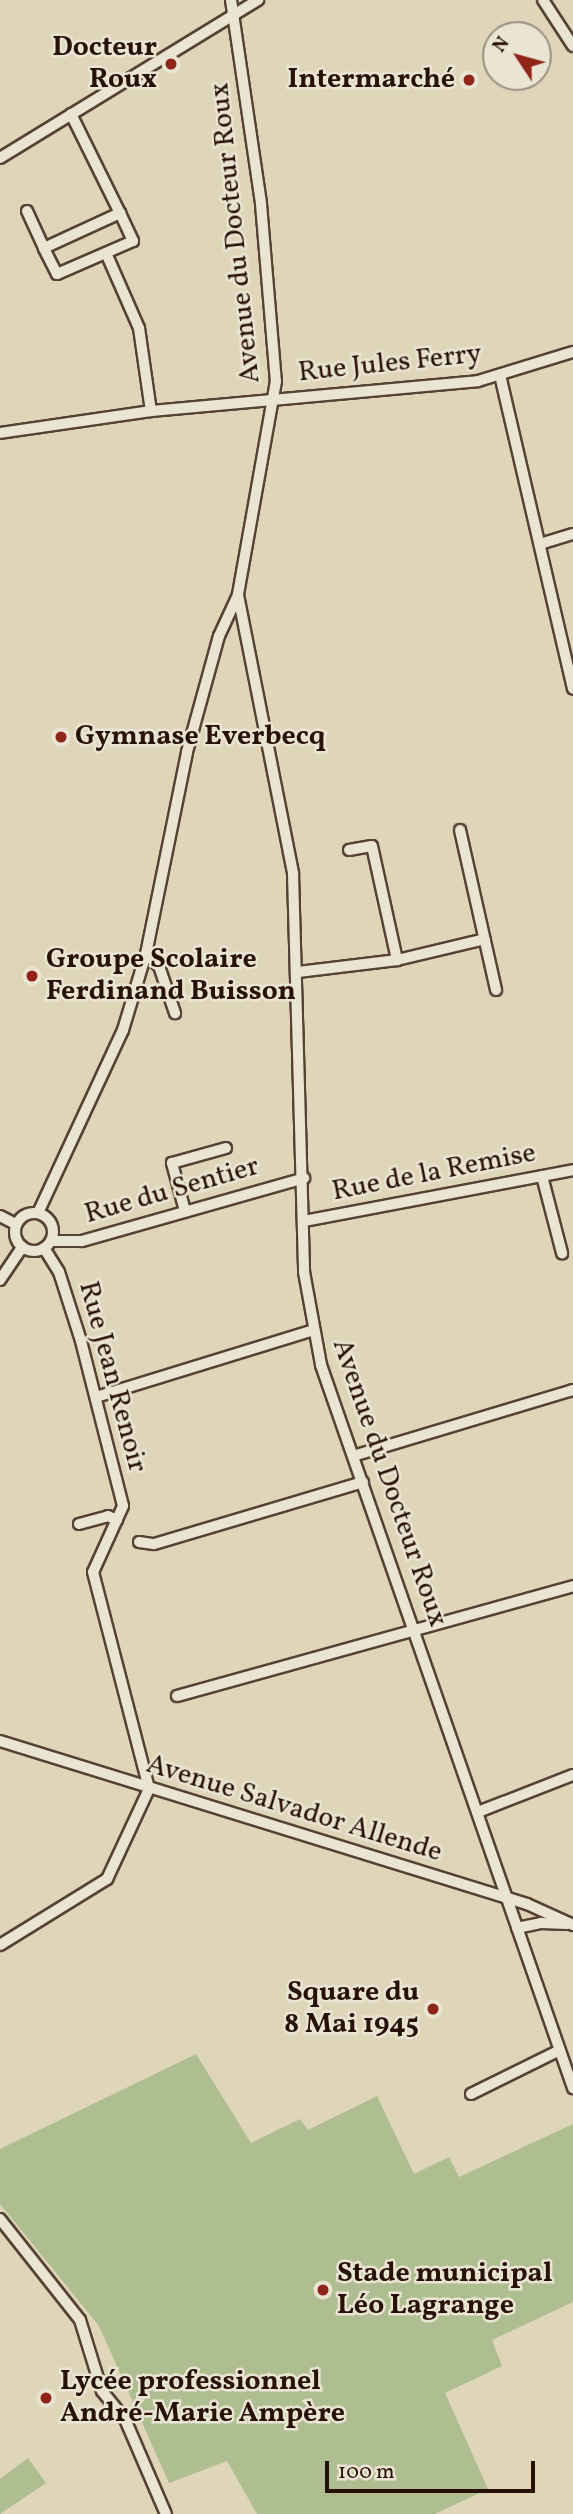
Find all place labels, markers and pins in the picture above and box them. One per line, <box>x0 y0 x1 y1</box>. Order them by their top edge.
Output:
place label: Docteur Roux <box>52 31 157 97</box>
marker: Docteur Roux <box>163 56 179 72</box>
place label: Intermarché <box>288 63 455 97</box>
marker: Intermarché <box>461 72 477 88</box>
place label: Gymnase Everbecq <box>75 720 326 754</box>
marker: Gymnase Everbecq <box>53 729 69 745</box>
place label: Groupe Scolaire Ferdinand Buisson <box>46 943 296 1009</box>
marker: Groupe Scolaire Ferdinand Buisson <box>24 968 40 984</box>
place label: Square du 8 Mai 1945 <box>284 1976 419 2042</box>
marker: Square du 8 Mai 1945 <box>425 2001 441 2017</box>
place label: Stade municipal Léo Lagrange <box>337 2257 552 2323</box>
marker: Stade municipal Léo Lagrange <box>315 2282 331 2298</box>
place label: Lycée professionnel André-Marie Ampère <box>60 2365 345 2431</box>
marker: Lycée professionnel André-Marie Ampère <box>38 2390 54 2406</box>

